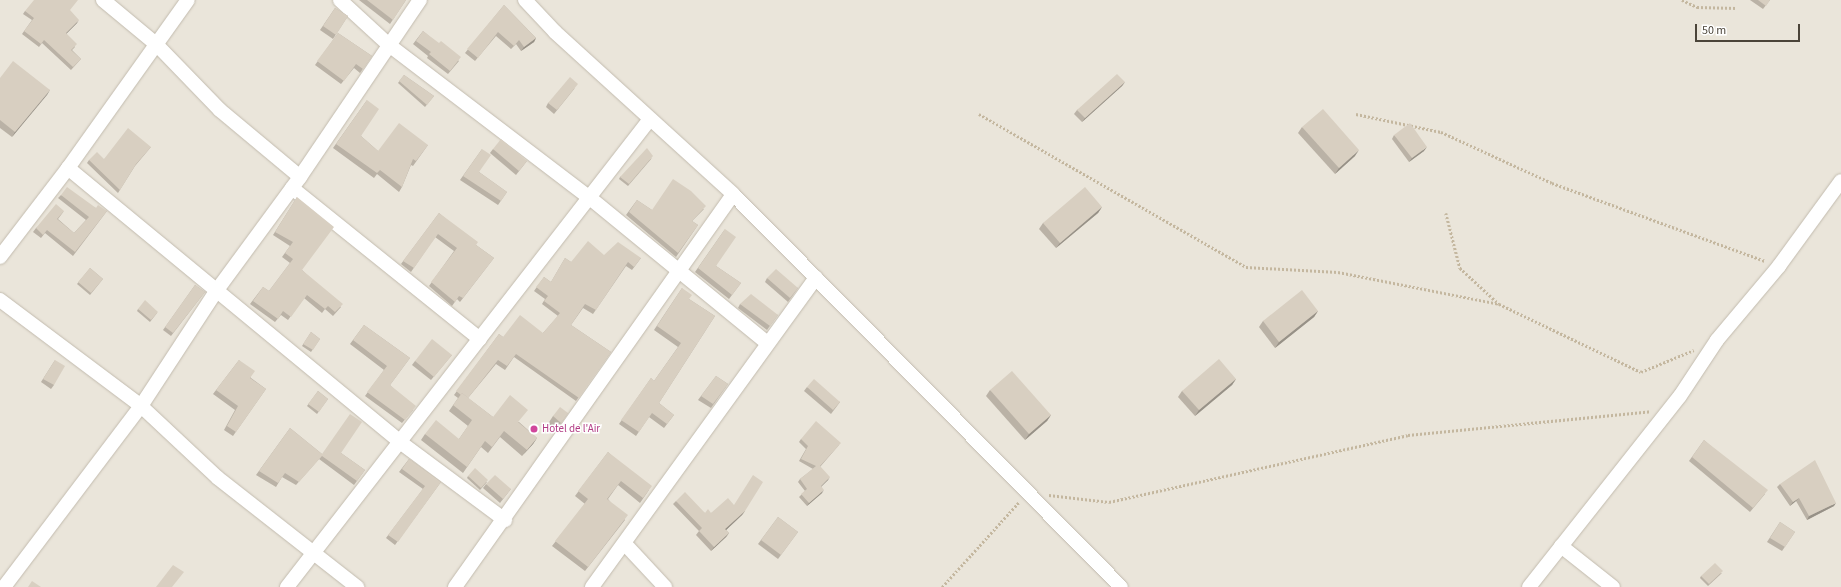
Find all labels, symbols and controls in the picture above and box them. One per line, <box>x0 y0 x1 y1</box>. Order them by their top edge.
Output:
scale bar <box>1697 16 1802 42</box>
text: 50 m <box>1702 22 1726 39</box>
place label: Hotel de l'Air <box>542 422 600 436</box>
marker: Hotel de l'Air <box>529 424 539 434</box>

